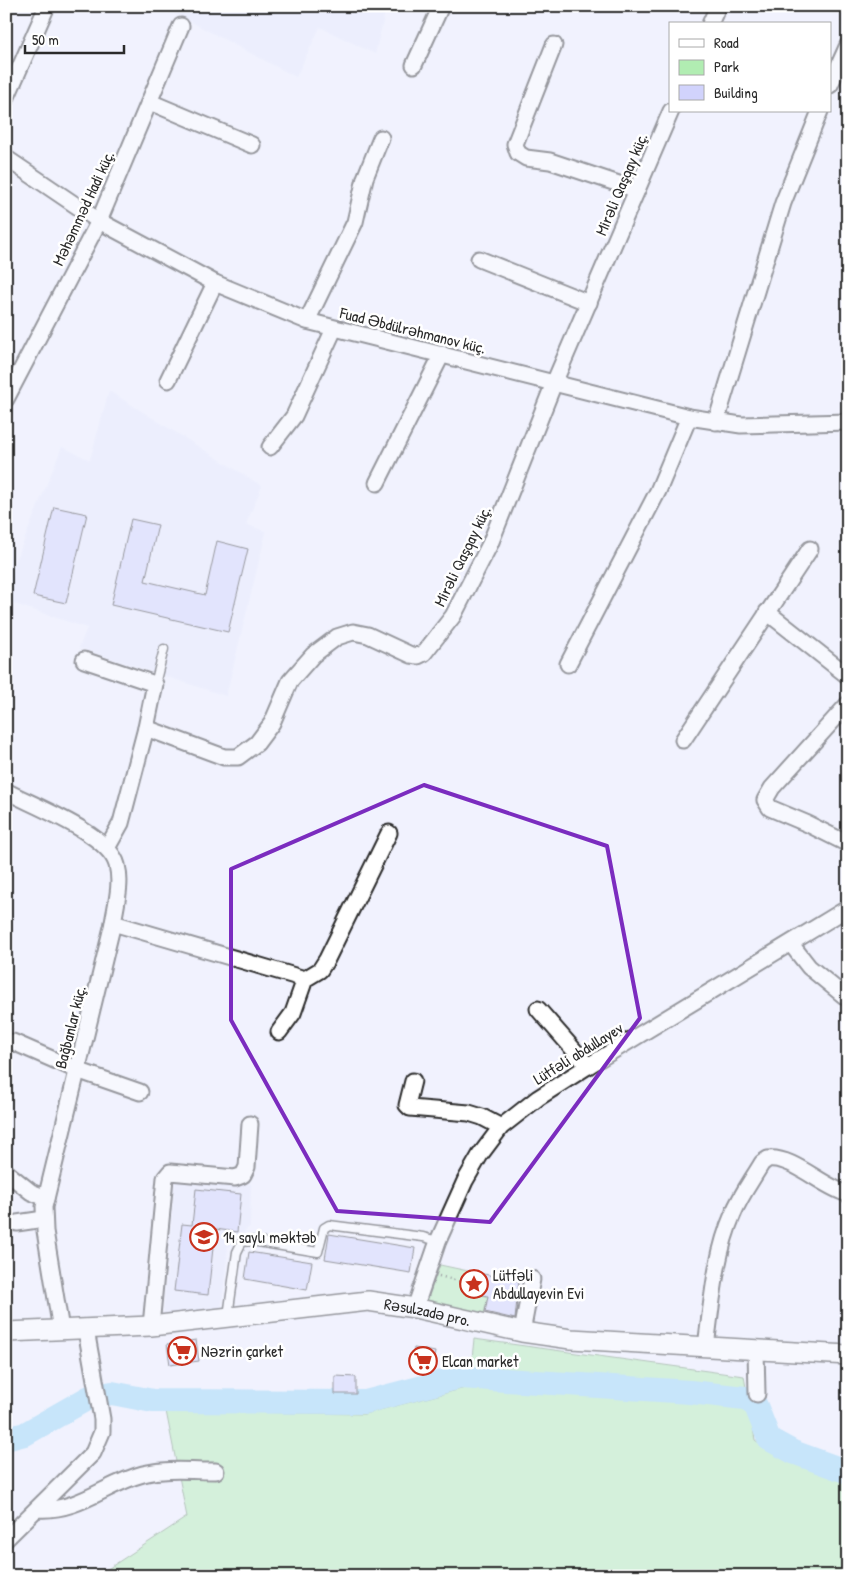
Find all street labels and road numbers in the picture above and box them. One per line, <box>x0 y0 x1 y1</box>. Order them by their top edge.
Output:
street label: Mirəli Qaşqay küç. <box>590 129 652 239</box>
street label: Məhəmməd Hadi küç. <box>47 147 119 269</box>
street label: Fuad Əbdülrəhmanov küç. <box>337 301 488 359</box>
street label: Mirəli Qaşqay küç. <box>428 502 496 610</box>
street label: Bağbanlar küç. <box>49 983 91 1071</box>
street label: Lütfəli abdullayev <box>529 1016 628 1089</box>
street label: Rəsulzadə pro. <box>383 1293 473 1331</box>

